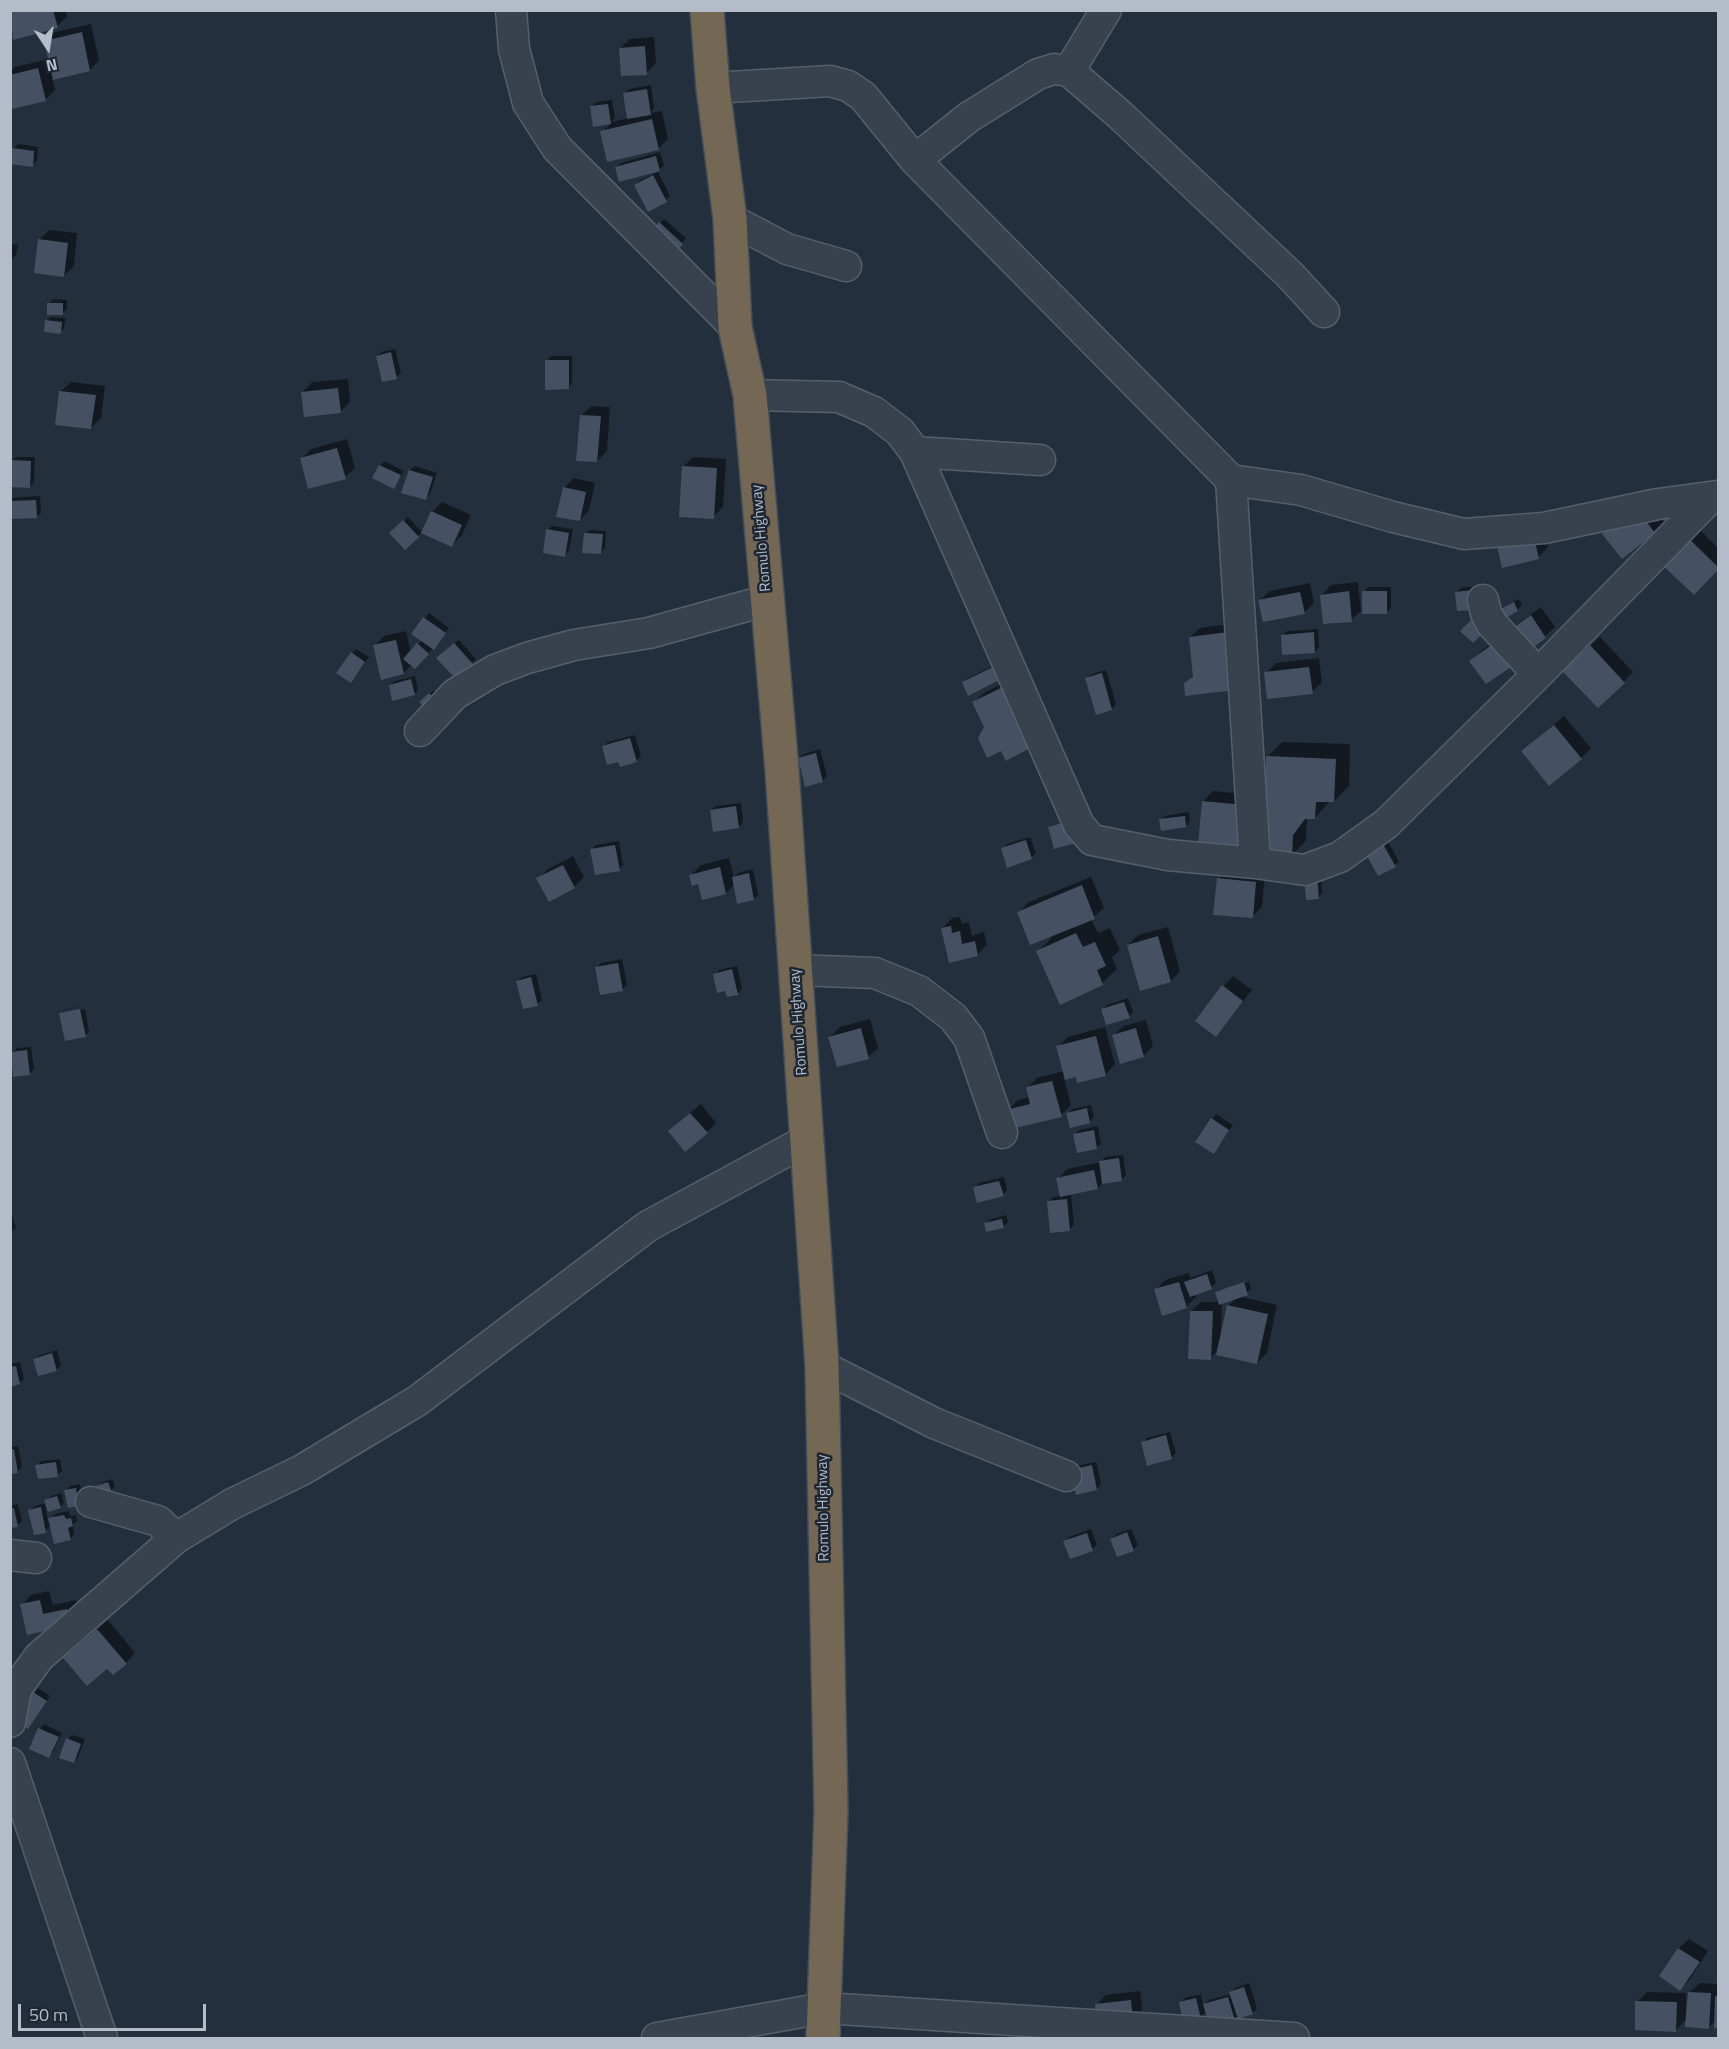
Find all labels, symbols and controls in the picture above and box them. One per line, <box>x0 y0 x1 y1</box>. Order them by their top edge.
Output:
north arrow <box>18 18 78 78</box>
text: N <box>44 53 60 78</box>
street label: Romulo Highway <box>748 484 776 592</box>
street label: Romulo Highway <box>786 968 812 1076</box>
street label: Romulo Highway <box>814 1454 834 1562</box>
scale bar <box>21 1992 208 2030</box>
text: 50 m <box>29 2001 68 2028</box>

